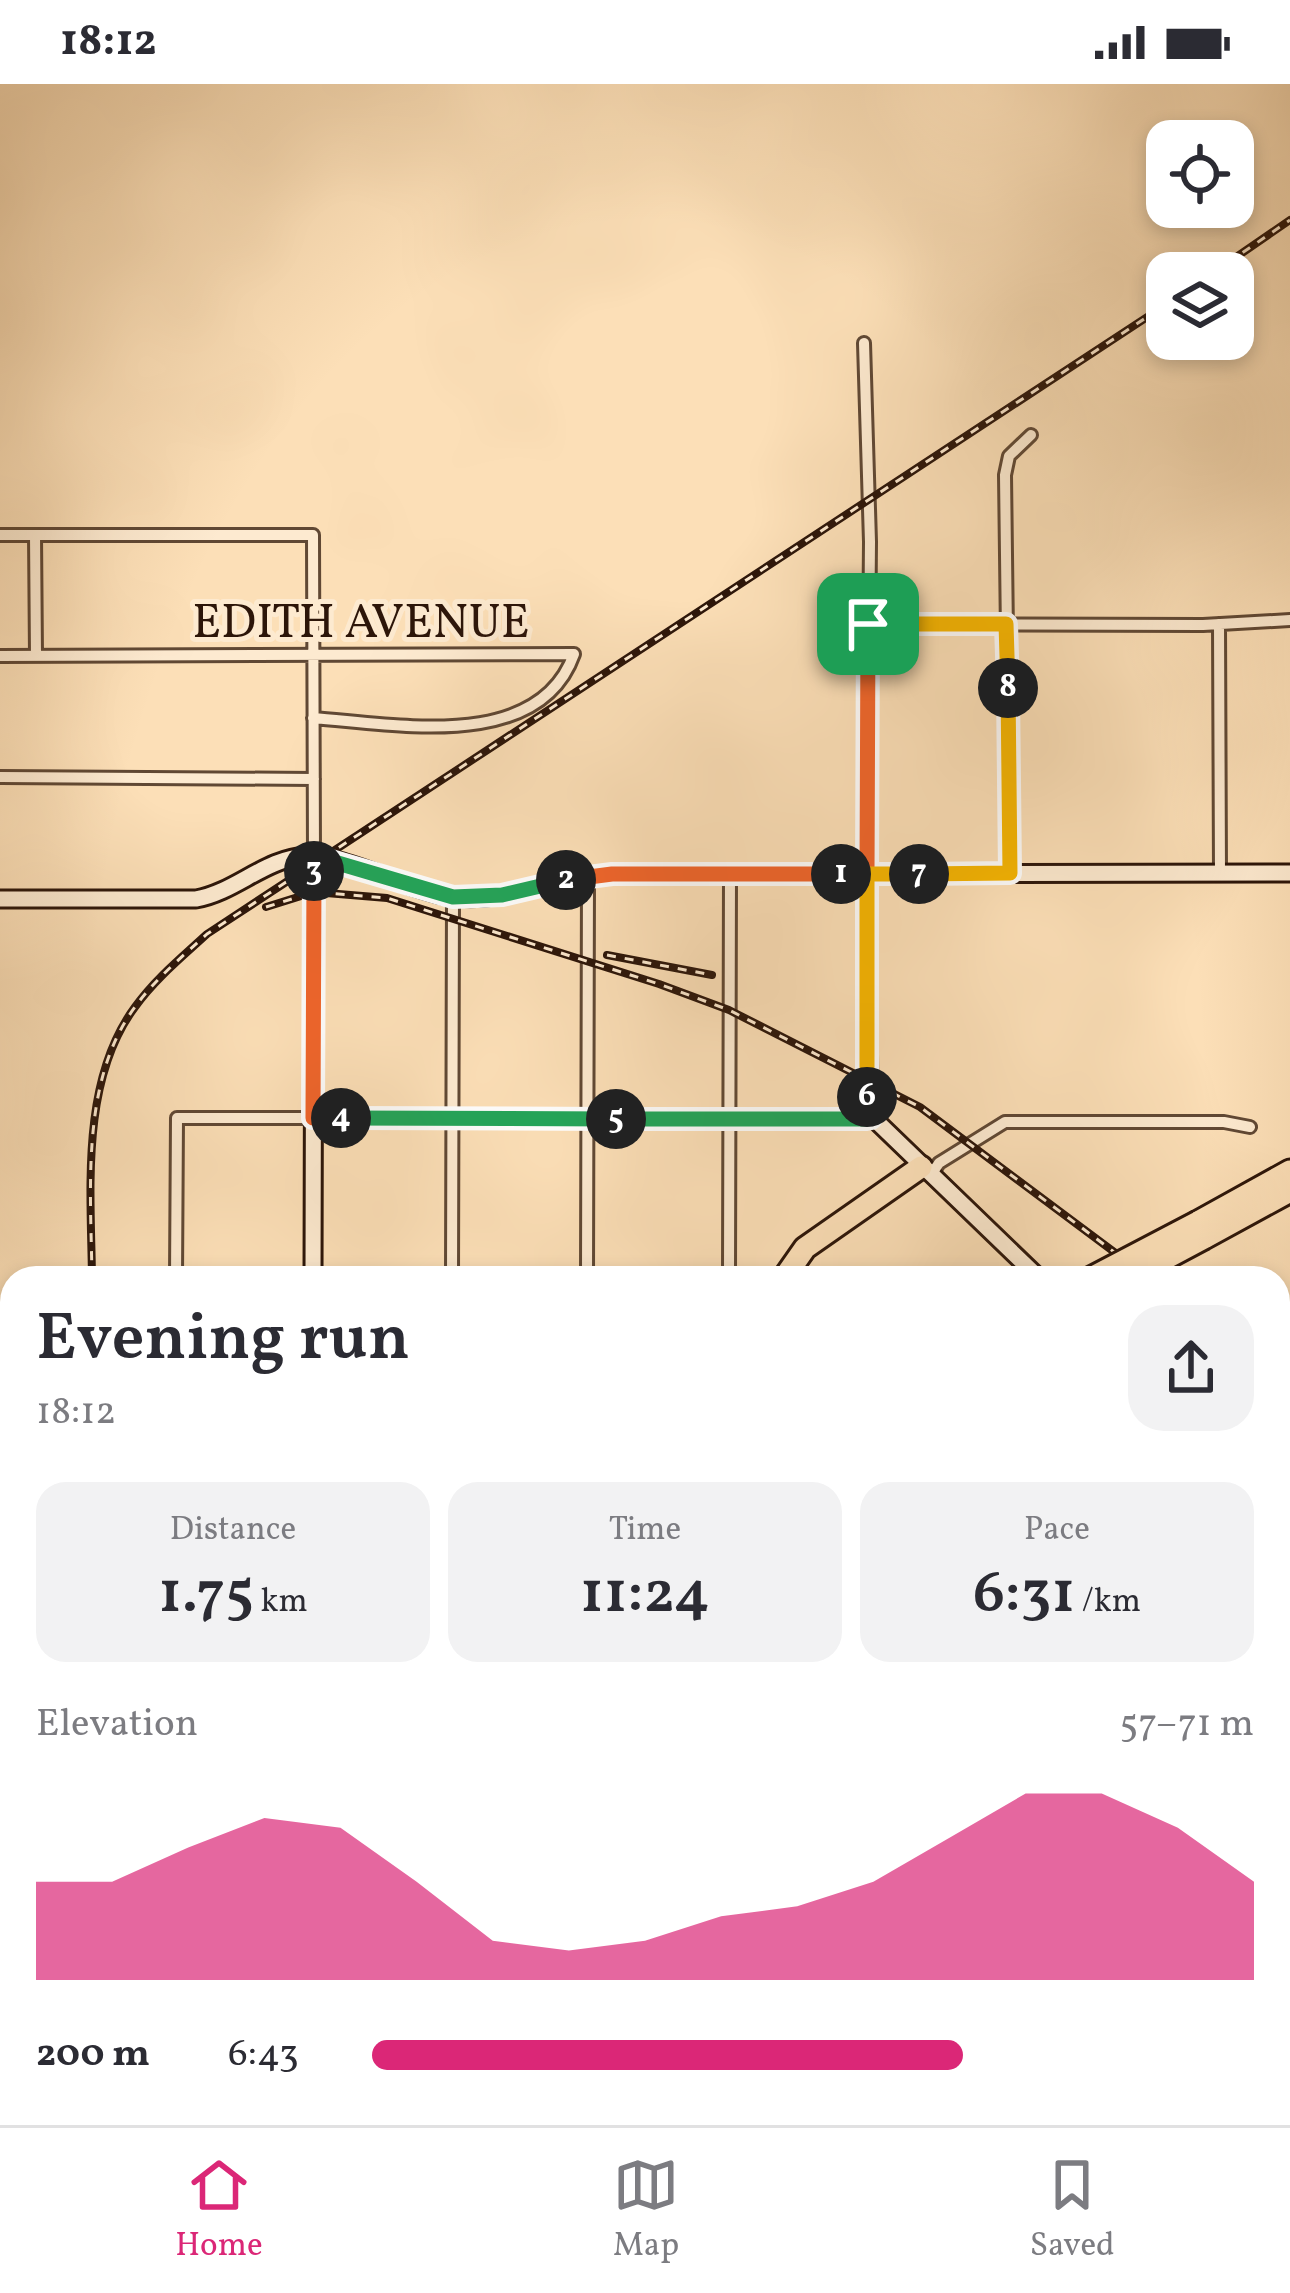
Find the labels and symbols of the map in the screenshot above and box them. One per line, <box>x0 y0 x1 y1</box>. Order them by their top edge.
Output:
pin <box>817 573 919 675</box>
street label: EDITH AVENUE <box>192 591 530 658</box>
pin: 8 <box>978 658 1038 718</box>
pin: 3 <box>284 841 344 901</box>
pin: 1 <box>811 844 871 904</box>
pin: 7 <box>889 844 949 904</box>
pin: 2 <box>536 850 596 910</box>
pin: 6 <box>837 1067 897 1127</box>
pin: 4 <box>311 1088 371 1148</box>
pin: 5 <box>586 1089 646 1149</box>

